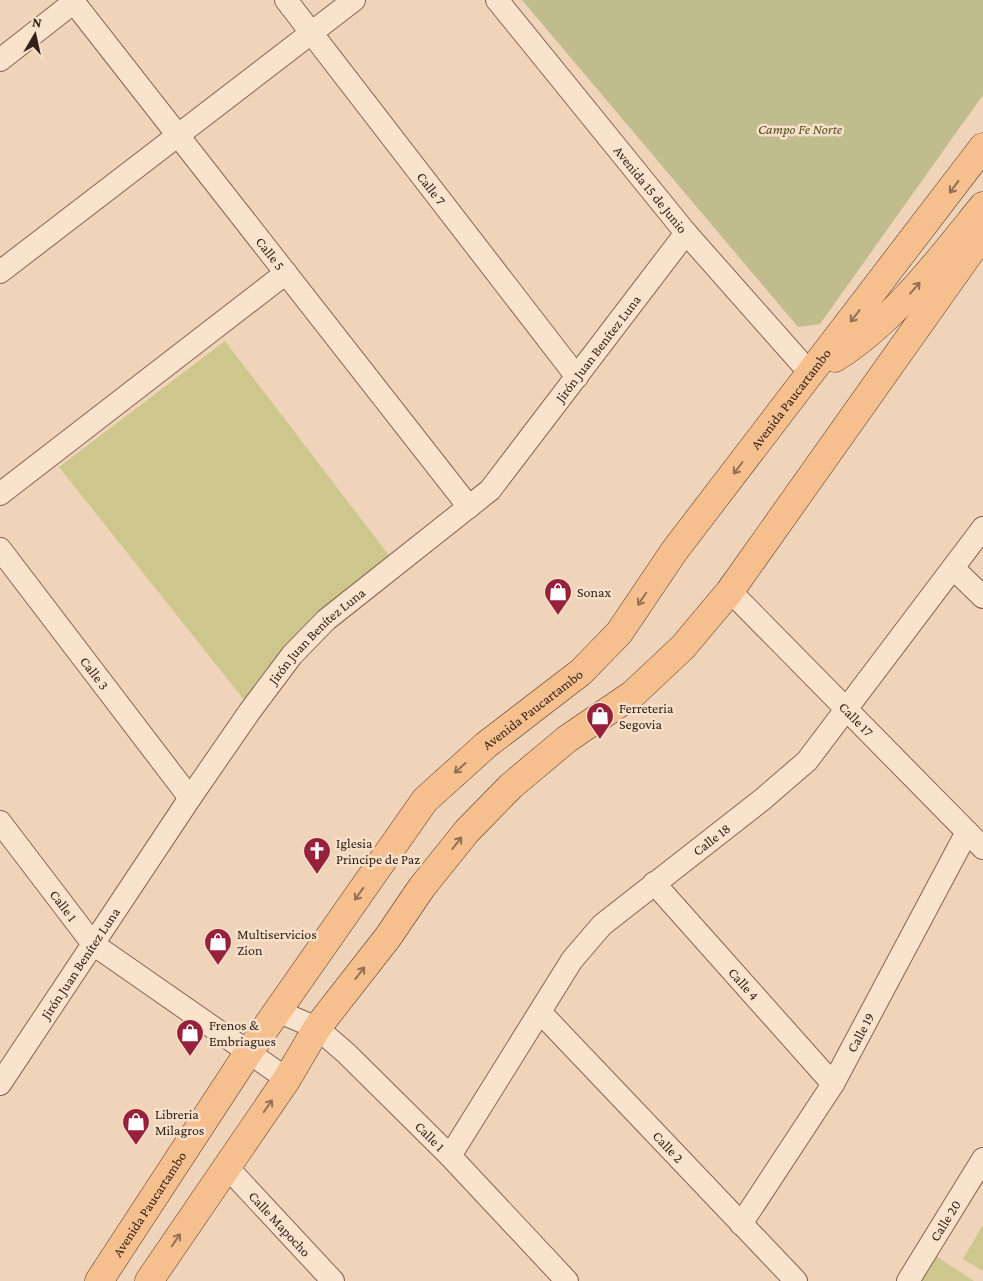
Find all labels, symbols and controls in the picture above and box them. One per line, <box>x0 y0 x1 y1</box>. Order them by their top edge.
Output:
north arrow <box>10 10 60 60</box>
text: N <box>31 14 43 31</box>
park label: Campo Fe Norte <box>758 121 843 137</box>
street label: Avenida 15 de Junio <box>611 143 691 236</box>
street label: Calle 7 <box>414 169 449 208</box>
one-way arrow <box>949 180 959 194</box>
street label: Calle 5 <box>253 234 288 273</box>
one-way arrow <box>909 281 921 294</box>
street label: Jirón Juan Benítez Luna <box>551 291 644 407</box>
one-way arrow <box>850 309 861 322</box>
street label: Avenida Paucartambo <box>747 345 834 452</box>
one-way arrow <box>733 461 743 475</box>
shop icon: Sonax <box>543 577 573 616</box>
street label: Jirón Juan Benítez Luna <box>264 584 369 689</box>
place label: Sonax <box>577 584 611 600</box>
one-way arrow <box>637 592 647 606</box>
street label: Calle 3 <box>77 653 112 693</box>
street label: Avenida Paucartambo <box>479 666 586 753</box>
street label: Calle 17 <box>836 699 877 740</box>
place label: Ferreteria Segovia <box>619 700 674 732</box>
shop icon: Ferreteria Segovia <box>585 701 615 740</box>
one-way arrow <box>454 762 467 774</box>
street label: Calle 18 <box>690 820 733 859</box>
place label: Iglesia Principe de Paz <box>336 835 420 867</box>
church icon: Iglesia Principe de Paz <box>302 836 332 875</box>
one-way arrow <box>452 836 463 849</box>
street label: Calle 1 <box>47 887 81 925</box>
one-way arrow <box>354 887 364 901</box>
street label: Jirón Juan Benítez Luna <box>36 904 123 1024</box>
place label: Multiservicios Zion <box>237 926 317 958</box>
shop icon: Multiservicios Zion <box>203 927 233 966</box>
street label: Calle 4 <box>725 964 762 1003</box>
one-way arrow <box>355 967 366 980</box>
street label: Calle 19 <box>843 1010 878 1055</box>
place label: Frenos & Embriagues <box>209 1017 276 1049</box>
shop icon: Frenos & Embriagues <box>175 1018 205 1057</box>
one-way arrow <box>263 1099 273 1113</box>
place label: Libreria Milagros <box>155 1106 204 1138</box>
shop icon: Libreria Milagros <box>121 1107 151 1146</box>
street label: Calle 1 <box>412 1118 449 1155</box>
street label: Calle 2 <box>649 1128 687 1166</box>
street label: Avenida Paucartambo <box>109 1148 190 1260</box>
street label: Calle Mapocho <box>246 1188 314 1260</box>
street label: Calle 20 <box>926 1197 964 1244</box>
one-way arrow <box>171 1234 181 1248</box>

